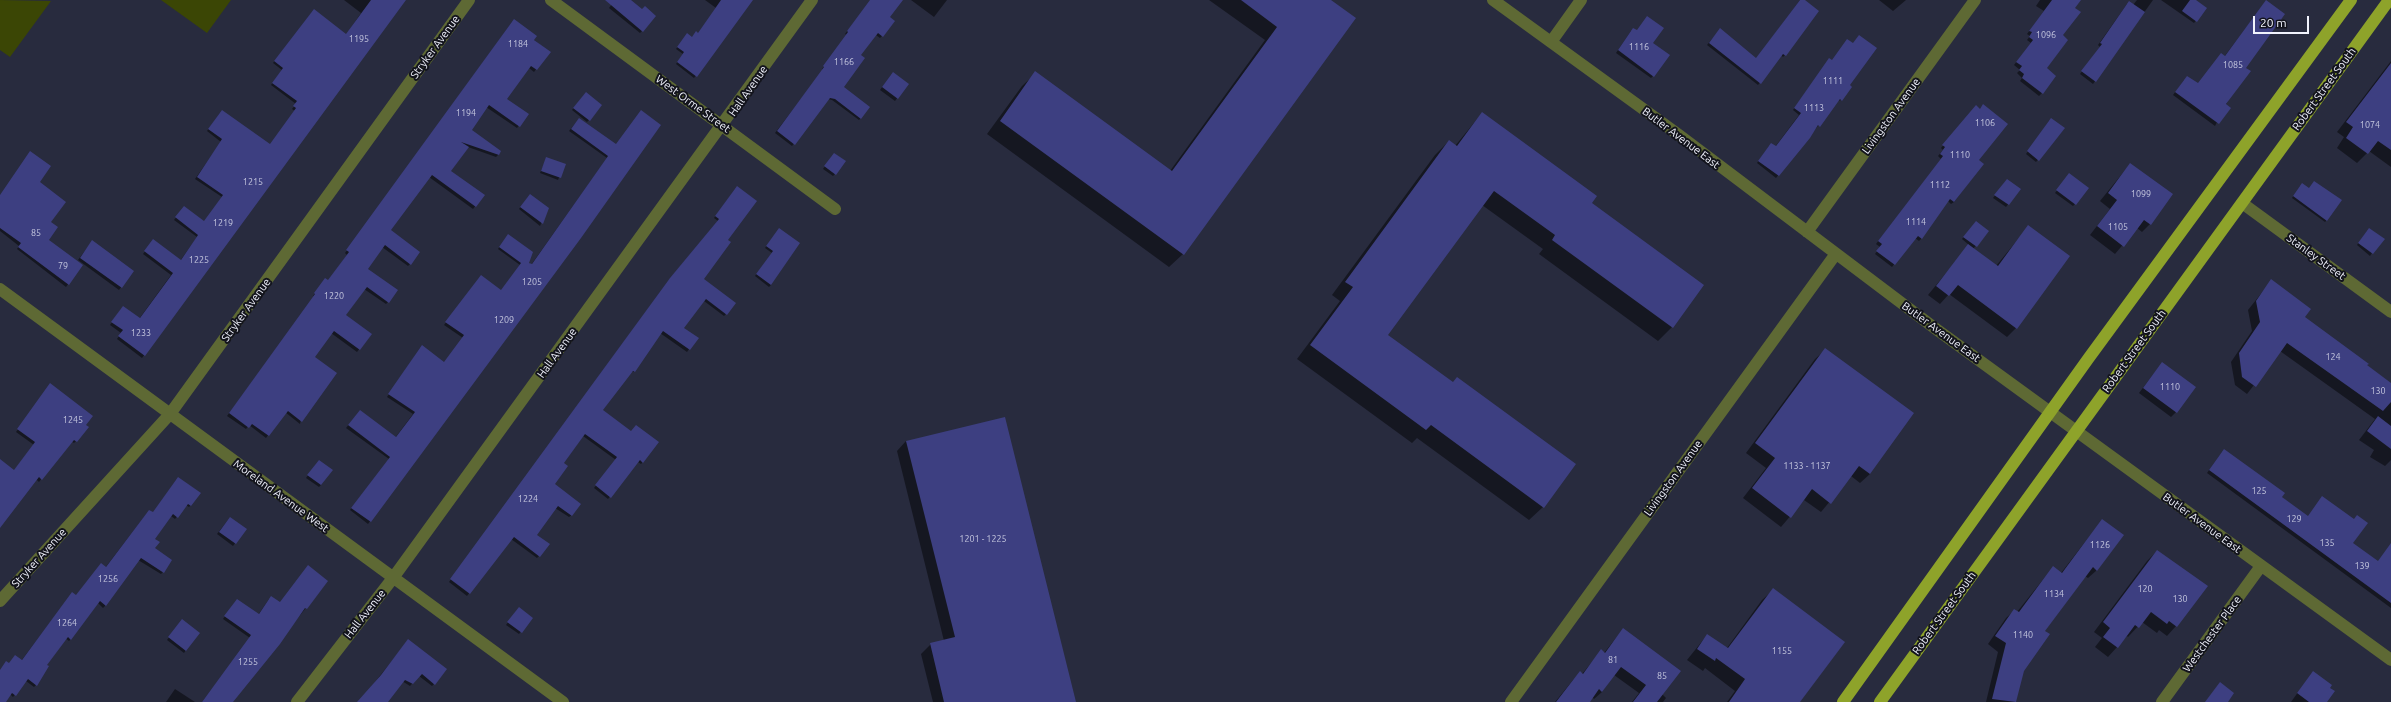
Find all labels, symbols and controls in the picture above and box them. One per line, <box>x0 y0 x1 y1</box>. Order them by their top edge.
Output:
scale bar <box>2255 8 2311 34</box>
street label: Stryker Avenue <box>408 13 462 81</box>
text: 20 m <box>2260 16 2287 29</box>
house number: 1096 <box>2036 30 2056 40</box>
house number: 1195 <box>349 34 369 44</box>
house number: 1184 <box>508 39 528 49</box>
house number: 1116 <box>1629 42 1649 52</box>
street label: Robert Street South <box>2290 45 2358 133</box>
house number: 1166 <box>834 57 854 67</box>
house number: 1085 <box>2223 60 2243 70</box>
street label: Hall Avenue <box>726 63 770 119</box>
street label: West Orme Street <box>653 72 733 136</box>
house number: 1111 <box>1823 76 1843 86</box>
street label: Livingston Avenue <box>1859 76 1923 156</box>
house number: 1113 <box>1804 103 1824 113</box>
street label: Butler Avenue East <box>1640 105 1722 171</box>
house number: 1194 <box>456 108 476 118</box>
house number: 1106 <box>1975 118 1995 128</box>
house number: 1074 <box>2360 120 2380 130</box>
house number: 1110 <box>1950 150 1970 160</box>
house number: 1215 <box>243 177 263 187</box>
house number: 1112 <box>1930 180 1950 190</box>
house number: 1099 <box>2131 189 2151 199</box>
house number: 1114 <box>1906 217 1926 227</box>
house number: 1219 <box>213 218 233 228</box>
house number: 1105 <box>2108 222 2128 232</box>
house number: 85 <box>31 228 41 238</box>
street label: Stanley Street <box>2284 231 2348 283</box>
house number: 1225 <box>189 255 209 265</box>
house number: 79 <box>58 261 68 271</box>
street label: Stryker Avenue <box>219 276 273 344</box>
house number: 1205 <box>522 277 542 287</box>
house number: 1220 <box>324 291 344 301</box>
street label: Butler Avenue East <box>1899 299 1983 365</box>
street label: Robert Street South <box>2100 307 2168 395</box>
house number: 1209 <box>494 315 514 325</box>
street label: Hall Avenue <box>534 325 580 381</box>
house number: 1233 <box>131 328 151 338</box>
house number: 124 <box>2325 352 2341 362</box>
house number: 1110 <box>2160 382 2180 392</box>
house number: 130 <box>2370 386 2386 396</box>
house number: 1245 <box>63 415 83 425</box>
street label: Livingston Avenue <box>1641 438 1705 518</box>
street label: Moreland Avenue West <box>231 457 331 535</box>
house number: 1133 - 1137 <box>1783 461 1831 471</box>
house number: 125 <box>2251 486 2267 496</box>
street label: Butler Avenue East <box>2160 490 2244 556</box>
house number: 1224 <box>518 494 538 504</box>
house number: 129 <box>2286 514 2302 524</box>
street label: Stryker Avenue <box>9 526 69 590</box>
house number: 1201 - 1225 <box>959 534 1007 544</box>
house number: 135 <box>2319 538 2335 548</box>
house number: 1126 <box>2090 540 2110 550</box>
house number: 139 <box>2354 561 2370 571</box>
street label: Robert Street South <box>1910 569 1978 657</box>
house number: 1256 <box>98 574 118 584</box>
house number: 120 <box>2137 584 2153 594</box>
street label: Hall Avenue <box>342 587 388 641</box>
house number: 1134 <box>2044 589 2064 599</box>
street label: Westchester Place <box>2180 593 2244 675</box>
house number: 130 <box>2172 594 2188 604</box>
house number: 1264 <box>57 618 77 628</box>
house number: 1140 <box>2013 630 2033 640</box>
house number: 1155 <box>1772 646 1792 656</box>
house number: 81 <box>1608 655 1618 665</box>
house number: 1255 <box>238 657 258 667</box>
house number: 85 <box>1657 671 1667 681</box>

